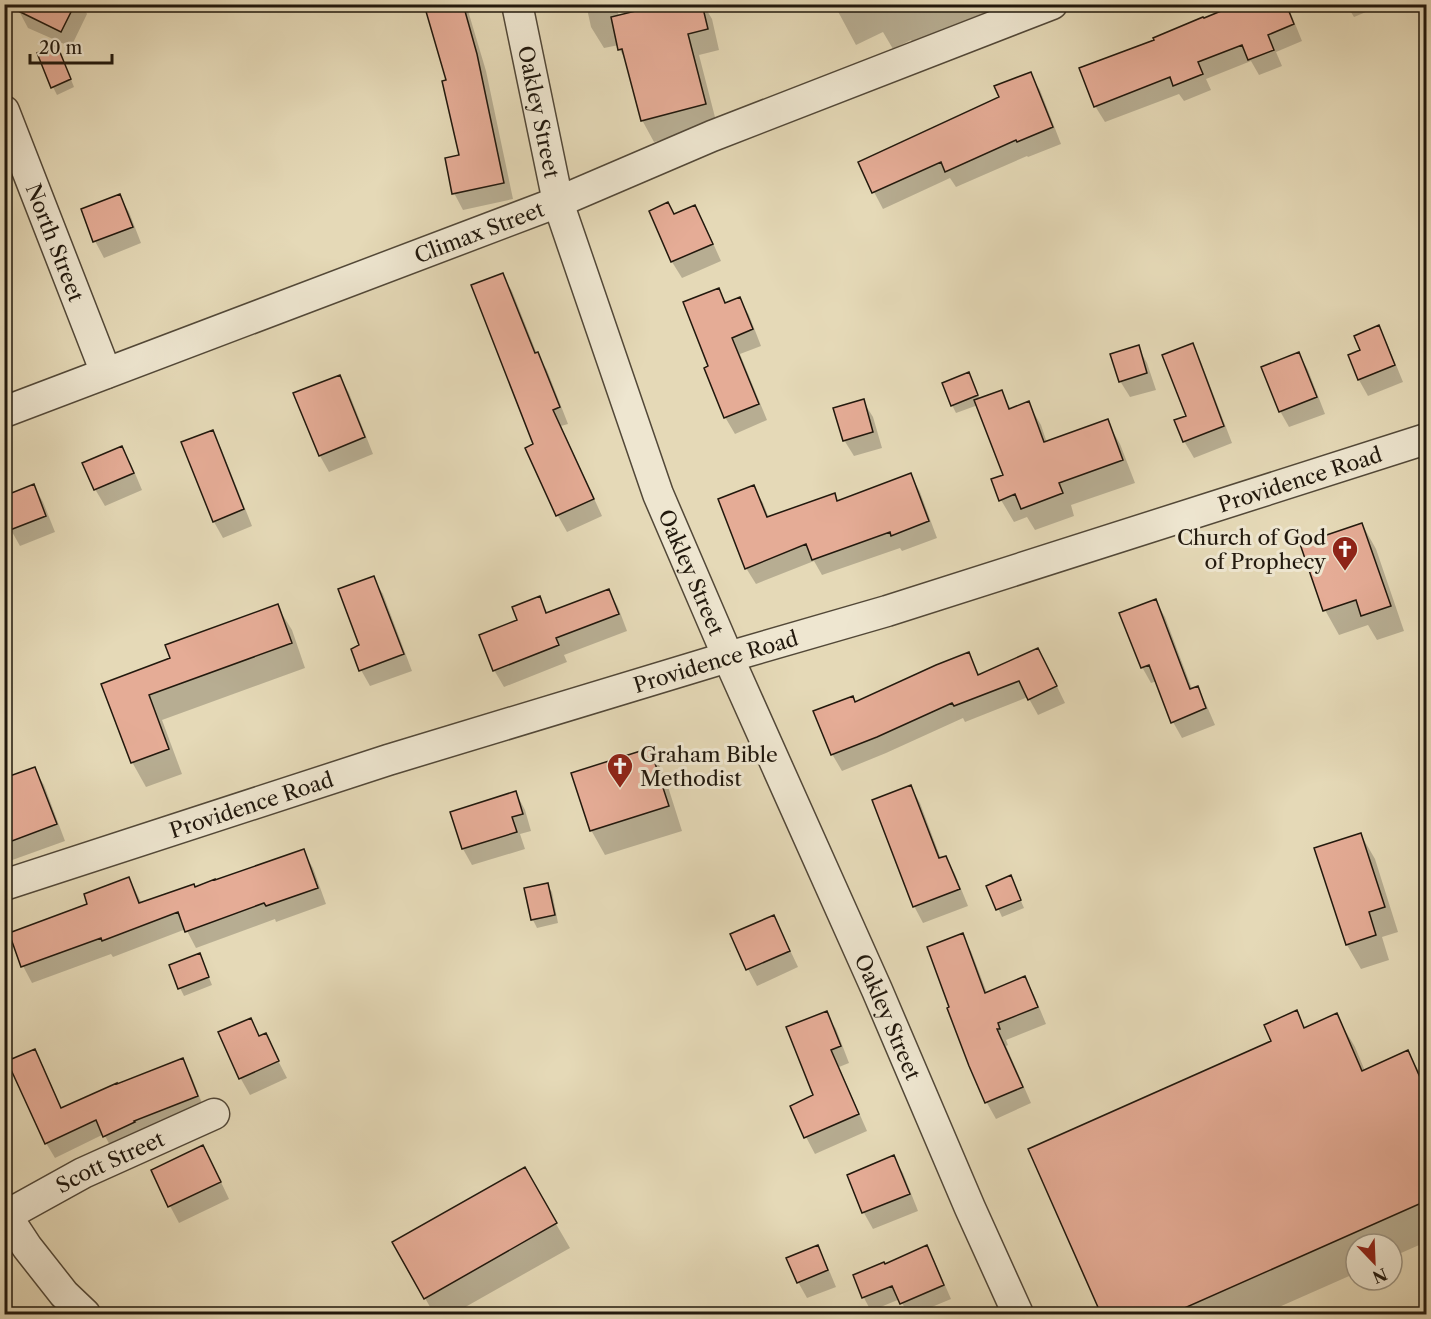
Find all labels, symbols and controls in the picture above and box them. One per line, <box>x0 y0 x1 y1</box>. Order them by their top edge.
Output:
scale bar <box>30 27 112 65</box>
text: 20 m <box>39 37 83 59</box>
street label: Oakley Street <box>513 43 565 181</box>
street label: North Street <box>21 180 90 305</box>
street label: Climax Street <box>411 196 548 268</box>
street label: Providence Road <box>1215 441 1385 517</box>
street label: Oakley Street <box>654 506 730 639</box>
place label: Church of God of Prophecy <box>1177 525 1326 574</box>
church icon: Church of God of Prophecy <box>1330 534 1360 572</box>
street label: Providence Road <box>630 625 801 697</box>
place label: Graham Bible Methodist <box>640 742 778 791</box>
church icon: Graham Bible Methodist <box>605 751 635 789</box>
street label: Providence Road <box>166 766 336 843</box>
street label: Oakley Street <box>850 950 926 1084</box>
street label: Scott Street <box>51 1125 168 1198</box>
north arrow <box>1344 1232 1404 1292</box>
text: N <box>1369 1264 1390 1288</box>

